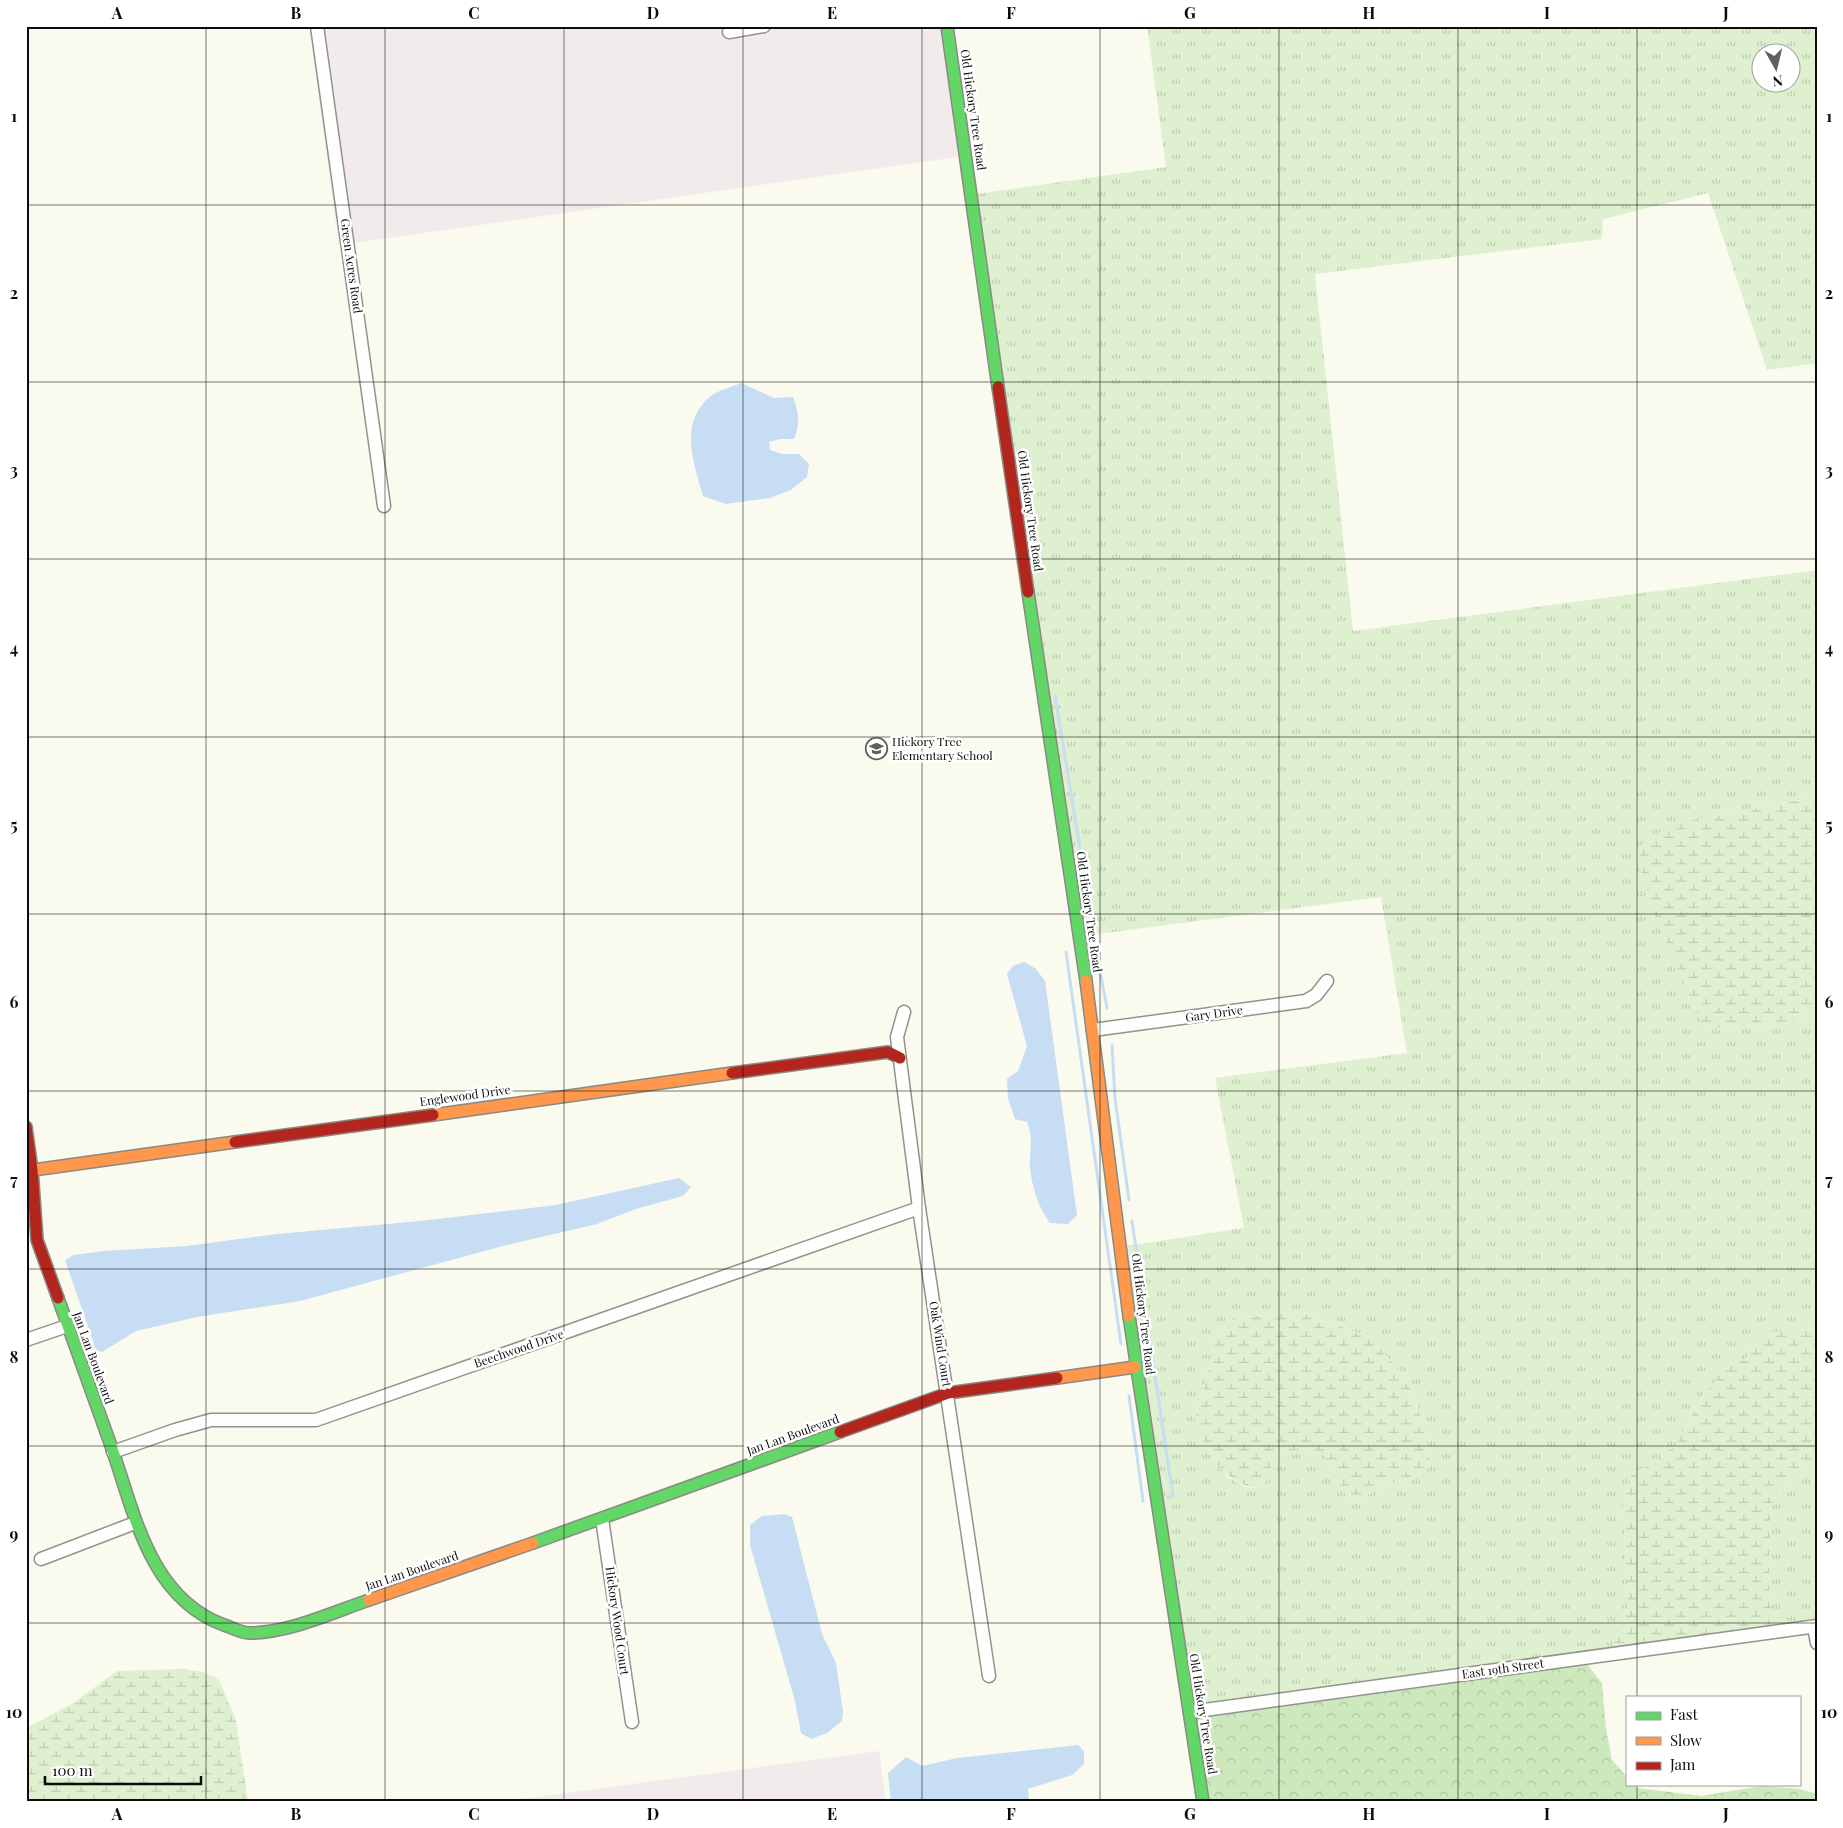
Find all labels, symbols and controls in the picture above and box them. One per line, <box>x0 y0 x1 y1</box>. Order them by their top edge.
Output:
text: A <box>111 2 123 23</box>
text: B <box>291 2 302 23</box>
text: C <box>468 2 480 23</box>
text: D <box>647 2 659 23</box>
text: E <box>827 2 837 23</box>
text: F <box>1006 2 1016 23</box>
text: G <box>1184 2 1196 23</box>
text: H <box>1363 2 1376 23</box>
text: I <box>1544 2 1550 23</box>
text: J <box>1722 2 1729 23</box>
north arrow <box>1750 42 1800 92</box>
street label: Old Hickory Tree Road <box>958 48 990 171</box>
text: N <box>1772 71 1784 91</box>
text: 1 <box>11 105 17 126</box>
text: 1 <box>1826 105 1832 126</box>
street label: Green Acres Road <box>337 217 367 314</box>
text: 2 <box>10 282 18 303</box>
text: 2 <box>1825 282 1833 303</box>
street label: Old Hickory Tree Road <box>1015 449 1047 572</box>
text: 3 <box>10 459 18 480</box>
text: 3 <box>1825 459 1833 480</box>
text: 4 <box>10 637 18 658</box>
text: 4 <box>1825 637 1833 658</box>
place label: Hickory Tree Elementary School <box>892 733 993 763</box>
school or university icon: Hickory Tree Elementary School <box>864 737 888 761</box>
text: 5 <box>10 814 18 835</box>
text: 5 <box>1825 814 1833 835</box>
street label: Old Hickory Tree Road <box>1074 850 1106 973</box>
text: 6 <box>10 991 19 1012</box>
text: 6 <box>1825 991 1834 1012</box>
street label: Gary Drive <box>1184 1001 1244 1025</box>
street label: Englewood Drive <box>418 1081 511 1109</box>
text: 7 <box>10 1169 18 1190</box>
text: 7 <box>1825 1169 1833 1190</box>
street label: Old Hickory Tree Road <box>1129 1252 1159 1375</box>
street label: Oak Wind Court <box>926 1300 956 1389</box>
street label: Jan Lan Boulevard <box>69 1308 118 1406</box>
street label: Beechwood Drive <box>472 1325 566 1371</box>
text: 8 <box>10 1346 19 1367</box>
text: 8 <box>1825 1346 1834 1367</box>
street label: Jan Lan Boulevard <box>743 1410 841 1459</box>
text: 9 <box>10 1523 19 1544</box>
text: 9 <box>1825 1523 1834 1544</box>
street label: Jan Lan Boulevard <box>362 1547 460 1594</box>
street label: Hickory Wood Court <box>602 1566 634 1677</box>
street label: Old Hickory Tree Road <box>1187 1652 1221 1775</box>
street label: East 19th Street <box>1461 1654 1546 1682</box>
legend <box>1626 1696 1800 1786</box>
text: 10 <box>6 1701 22 1722</box>
text: 10 <box>1821 1701 1837 1722</box>
text: Fast <box>1670 1704 1699 1724</box>
text: Slow <box>1670 1730 1702 1750</box>
scale bar <box>45 1753 201 1785</box>
text: Jam <box>1669 1754 1696 1774</box>
text: 100 m <box>52 1760 93 1780</box>
text: A <box>111 1803 123 1824</box>
text: B <box>291 1803 302 1824</box>
text: C <box>468 1803 480 1824</box>
text: D <box>647 1803 659 1824</box>
text: E <box>827 1803 837 1824</box>
text: F <box>1006 1803 1016 1824</box>
text: G <box>1184 1803 1196 1824</box>
text: H <box>1363 1803 1376 1824</box>
text: I <box>1544 1803 1550 1824</box>
text: J <box>1722 1803 1729 1824</box>

